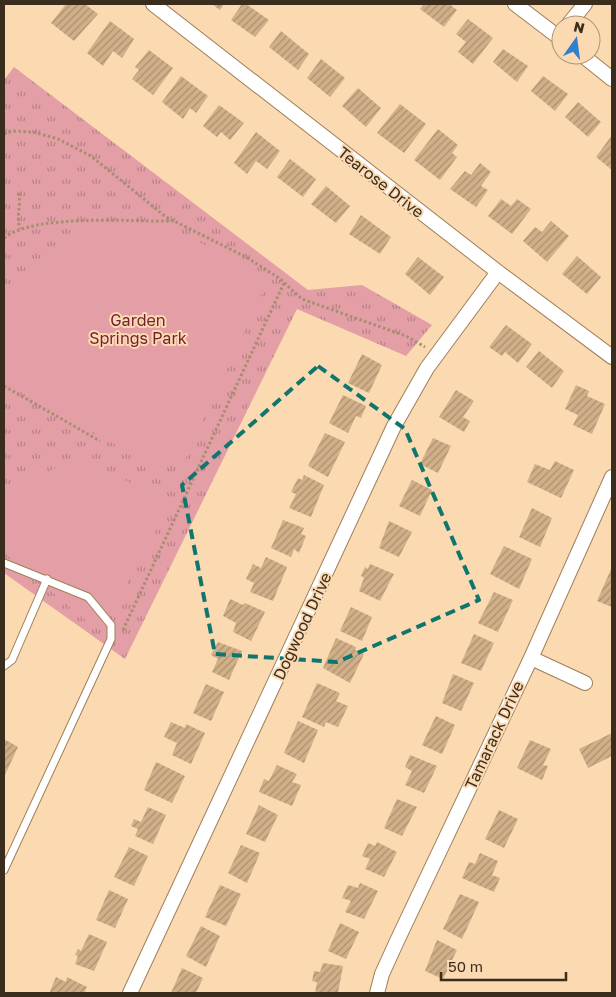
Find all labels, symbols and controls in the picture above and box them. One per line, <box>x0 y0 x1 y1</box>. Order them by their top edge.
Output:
north arrow <box>551 15 601 65</box>
text: N <box>572 17 586 36</box>
street label: Tearose Drive <box>334 142 428 222</box>
park label: Garden Springs Park <box>89 310 187 348</box>
street label: Dogwood Drive <box>268 569 336 683</box>
street label: Tamarack Drive <box>460 678 528 792</box>
scale bar <box>441 950 566 982</box>
text: 50 m <box>448 957 483 975</box>

